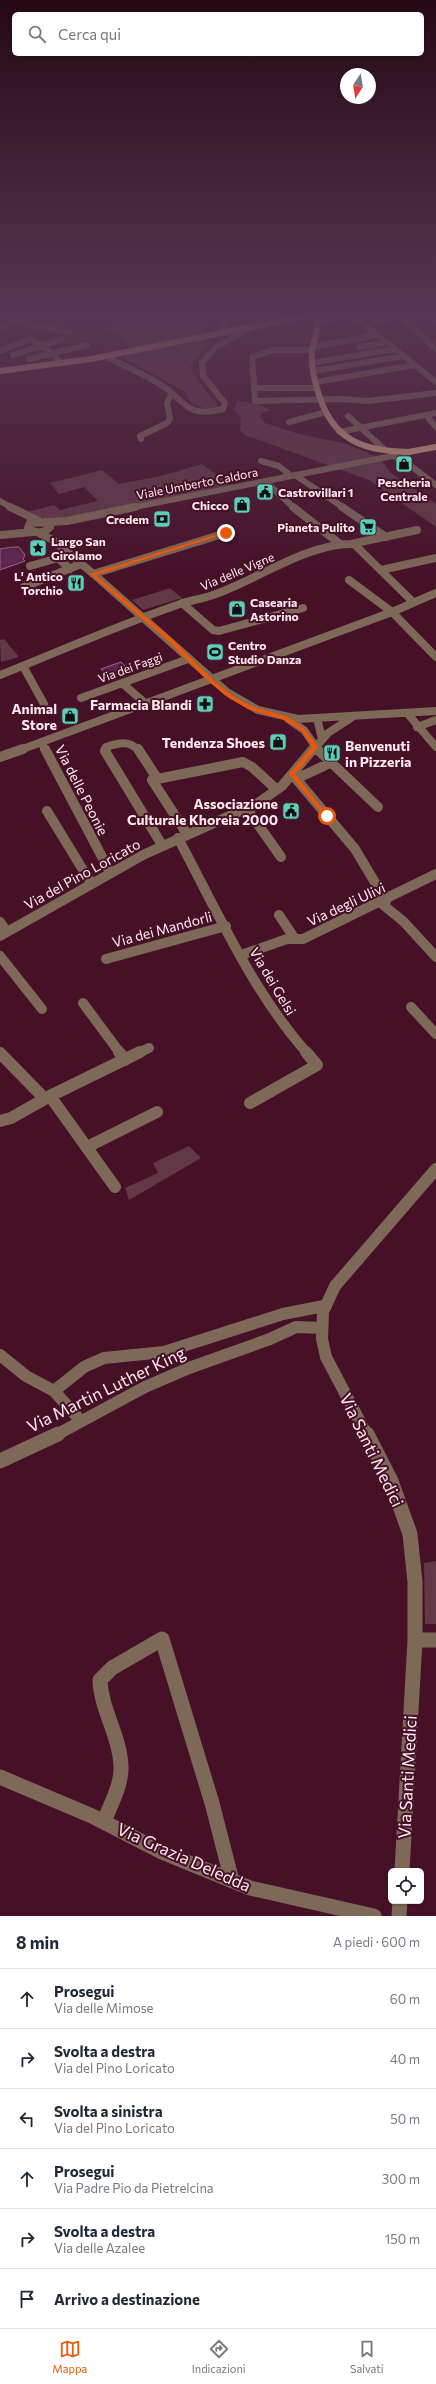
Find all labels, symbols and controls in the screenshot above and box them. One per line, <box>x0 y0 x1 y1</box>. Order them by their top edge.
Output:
search box <box>12 12 424 56</box>
icon: search <box>26 23 48 45</box>
text: Cerca qui <box>58 25 121 43</box>
north arrow <box>340 68 376 104</box>
shop icon: Pescheria Centrale <box>394 454 414 474</box>
street label: Viale Umberto Caldora <box>135 464 259 502</box>
place label: Pescheria Centrale <box>377 475 431 503</box>
public building icon: Castrovillari 1 <box>255 482 275 502</box>
place label: Castrovillari 1 <box>278 485 354 499</box>
shop icon: Chicco <box>232 495 252 515</box>
place label: Chicco <box>192 498 229 512</box>
bank icon: Credem <box>152 509 172 529</box>
place label: Credem <box>106 512 149 526</box>
supermarket icon: Pianeta Pulito <box>358 517 378 537</box>
place label: Pianeta Pulito <box>277 520 355 534</box>
route end <box>217 524 235 542</box>
place label: Largo San Girolamo <box>51 534 106 562</box>
place icon: Largo San Girolamo <box>28 538 48 558</box>
street label: Via delle Vigne <box>198 549 276 593</box>
place label: L' Antico Torchio <box>14 569 63 597</box>
restaurant icon: L' Antico Torchio <box>66 573 86 593</box>
place label: Casearia Astorino <box>250 595 299 623</box>
shop icon: Casearia Astorino <box>227 599 247 619</box>
place label: Centro Studio Danza <box>228 638 301 666</box>
sports icon: Centro Studio Danza <box>205 642 225 662</box>
street label: Via dei Faggi <box>96 649 164 685</box>
pharmacy icon: Farmacia Blandi <box>195 694 215 714</box>
place label: Farmacia Blandi <box>90 696 192 713</box>
place label: Animal Store <box>12 700 57 733</box>
shop icon: Animal Store <box>60 706 80 726</box>
shop icon: Tendenza Shoes <box>268 732 288 752</box>
place label: Tendenza Shoes <box>162 734 265 751</box>
place label: Benvenuti in Pizzeria <box>345 737 411 770</box>
street label: Via delle Peonie <box>52 742 112 838</box>
restaurant icon: Benvenuti in Pizzeria <box>322 743 342 763</box>
place label: Associazione Culturale Khoreia 2000 <box>127 795 278 828</box>
public building icon: Associazione Culturale Khoreia 2000 <box>281 801 301 821</box>
route start <box>318 807 336 825</box>
street label: Via del Pino Loricato <box>21 835 143 913</box>
street label: Via degli Ulivi <box>304 878 388 930</box>
street label: Via dei Mandorli <box>110 907 214 951</box>
street label: Via dei Gelsi <box>246 944 300 1018</box>
street label: Via Martin Luther King <box>23 1341 189 1437</box>
street label: Via Santi Medici <box>335 1390 409 1510</box>
street label: Via Santi Medici <box>393 1715 421 1839</box>
street label: Via Grazia Deledda <box>114 1818 254 1896</box>
map controls <box>388 1868 424 1904</box>
button: locate <box>388 1868 424 1904</box>
text: 8 min <box>16 1932 59 1953</box>
text: A piedi · 600 m <box>333 1934 420 1950</box>
text: Prosegui <box>54 1982 114 2000</box>
icon: ahead <box>16 1988 38 2010</box>
text: 60 m <box>390 1991 420 2007</box>
text: Via delle Mimose <box>54 2000 153 2016</box>
text: Svolta a destra <box>54 2042 155 2060</box>
icon: right <box>16 2048 38 2070</box>
text: 40 m <box>390 2051 420 2067</box>
text: Via del Pino Loricato <box>54 2060 175 2076</box>
text: Svolta a sinistra <box>54 2102 163 2120</box>
icon: left <box>16 2108 38 2130</box>
text: 50 m <box>390 2111 420 2127</box>
text: Via del Pino Loricato <box>54 2120 175 2136</box>
text: Prosegui <box>54 2162 114 2180</box>
icon: ahead <box>16 2168 38 2190</box>
text: 300 m <box>382 2171 420 2187</box>
text: Via Padre Pio da Pietrelcina <box>54 2180 214 2196</box>
text: Svolta a destra <box>54 2222 155 2240</box>
icon: right <box>16 2228 38 2250</box>
text: 150 m <box>385 2231 420 2247</box>
text: Via delle Azalee <box>54 2240 145 2256</box>
icon: arrive <box>16 2288 38 2310</box>
text: Arrivo a destinazione <box>54 2290 200 2308</box>
tab: Mappa <box>52 2338 87 2375</box>
tab: Indicazioni <box>192 2338 246 2375</box>
tab: Salvati <box>350 2338 384 2375</box>

